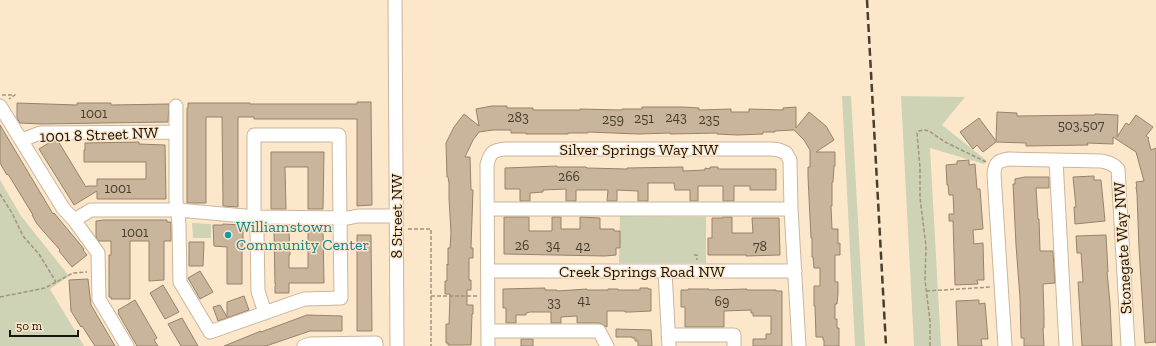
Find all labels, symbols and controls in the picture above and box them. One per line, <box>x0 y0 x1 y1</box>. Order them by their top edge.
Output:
house number: 1001 <box>81 105 108 122</box>
house number: 283 <box>507 109 529 126</box>
house number: 243 <box>665 109 687 126</box>
house number: 251 <box>634 110 654 127</box>
house number: 259 <box>602 111 624 128</box>
house number: 235 <box>698 111 720 128</box>
house number: 503,507 <box>1058 117 1105 134</box>
street label: 1001 8 Street NW <box>39 123 159 146</box>
street label: Silver Springs Way NW <box>560 140 719 159</box>
house number: 266 <box>558 168 580 185</box>
street label: 8 Street NW <box>387 174 406 258</box>
house number: 1001 <box>105 180 132 197</box>
street label: Stonegate Way NW <box>1110 181 1135 314</box>
place label: Williamstown Community Center <box>236 217 370 254</box>
house number: 1001 <box>122 224 149 241</box>
marker: Williamstown Community Center <box>223 230 233 240</box>
house number: 26 <box>515 237 529 254</box>
house number: 34 <box>546 237 561 254</box>
house number: 42 <box>576 238 590 255</box>
house number: 78 <box>753 238 767 255</box>
street label: Creek Springs Road NW <box>559 262 725 281</box>
house number: 41 <box>578 292 591 309</box>
house number: 69 <box>715 293 729 310</box>
house number: 33 <box>547 294 561 311</box>
scale bar <box>10 312 78 338</box>
text: 50 m <box>16 319 43 333</box>

